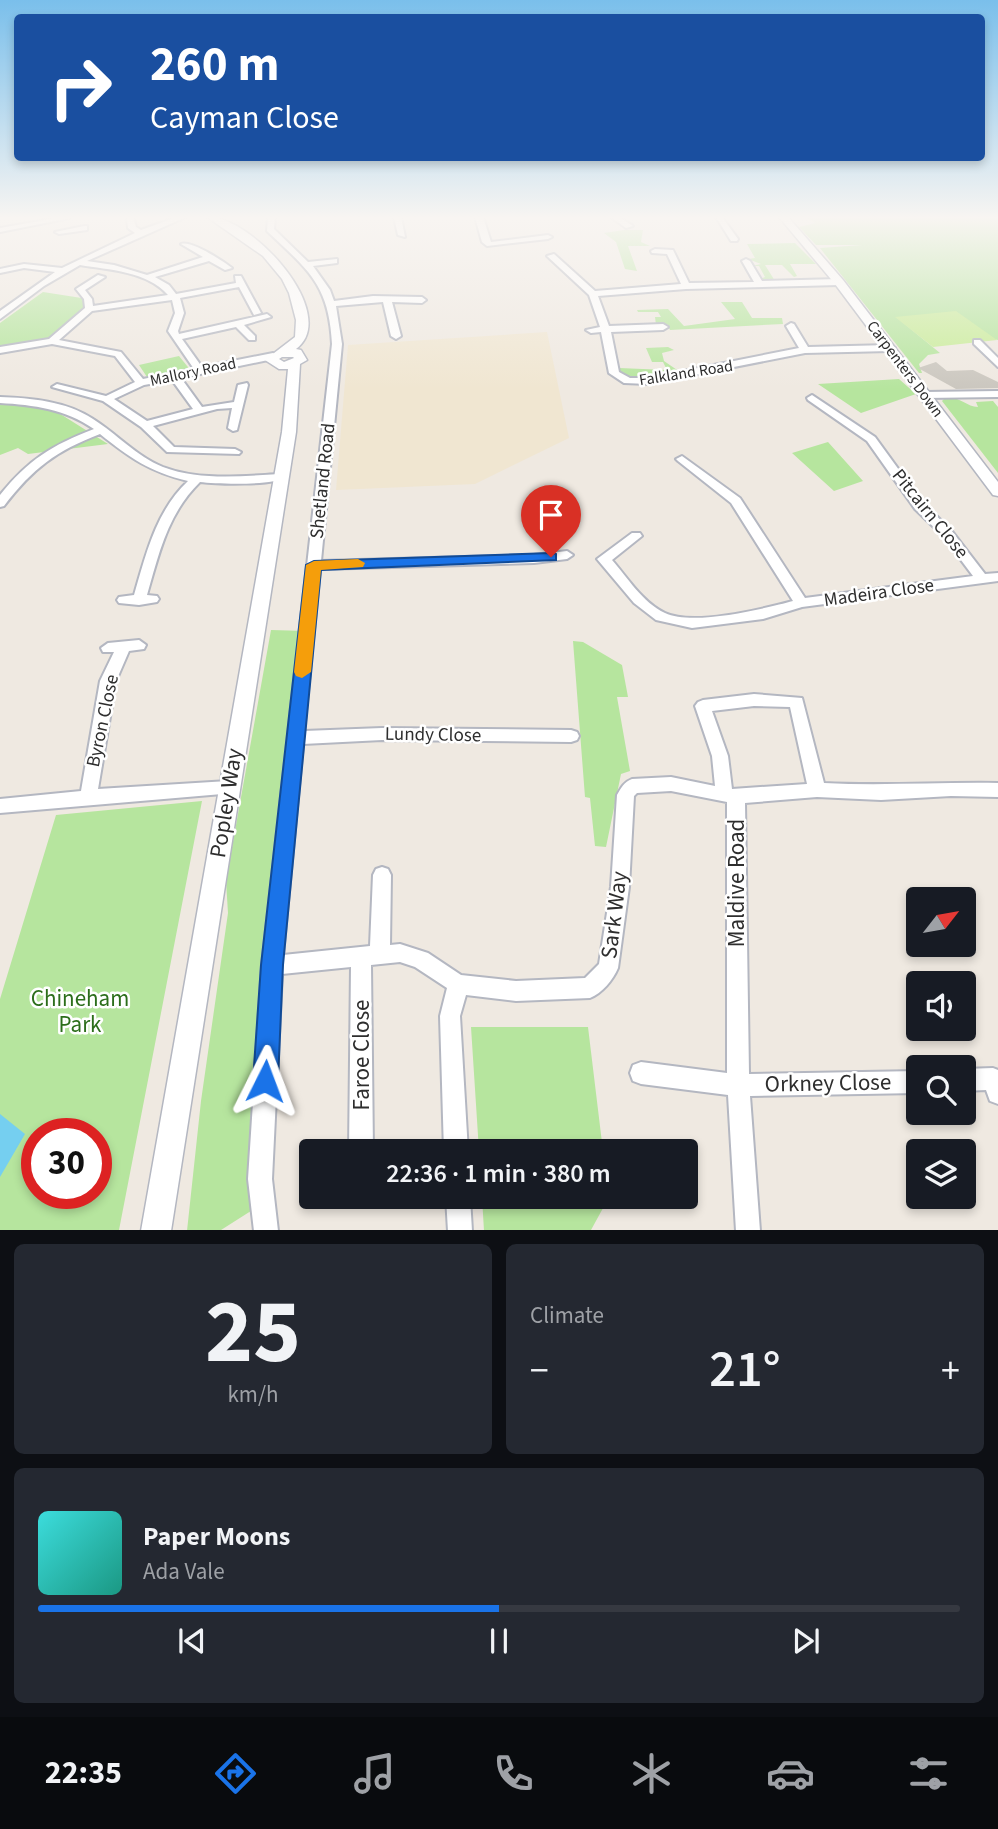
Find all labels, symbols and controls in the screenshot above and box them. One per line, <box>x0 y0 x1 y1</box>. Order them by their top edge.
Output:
text: 260 m <box>150 30 279 100</box>
icon: right <box>35 42 126 133</box>
text: Cayman Close <box>150 95 339 141</box>
street label: Carpenters Down <box>861 316 949 422</box>
street label: Mallory Road <box>148 352 238 392</box>
street label: Falkland Road <box>637 355 735 391</box>
street label: Shetland Road <box>304 422 342 540</box>
street label: Pitcairn Close <box>885 463 975 565</box>
pin <box>521 485 581 557</box>
icon: arrive <box>532 496 570 534</box>
street label: Madeira Close <box>822 572 936 614</box>
street label: Byron Close <box>80 672 126 770</box>
street label: Lundy Close <box>385 721 481 749</box>
street label: Popley Way <box>201 746 251 860</box>
street label: Maldive Road <box>720 819 753 947</box>
street label: Sark Way <box>592 869 636 961</box>
north arrow <box>906 887 976 957</box>
map controls <box>906 887 976 1209</box>
button: sound <box>906 971 976 1041</box>
park label: Chineham Park <box>31 982 129 1041</box>
street label: Faroe Close <box>345 1000 378 1110</box>
position arrow <box>228 1044 302 1118</box>
button: search <box>906 1055 976 1125</box>
street label: Orkney Close <box>764 1065 892 1101</box>
speed limit sign: 30 <box>21 1118 112 1209</box>
button: layers <box>906 1139 976 1209</box>
text: 22:36 · 1 min · 380 m <box>386 1155 611 1192</box>
text: 25 <box>205 1268 301 1397</box>
text: Climate <box>530 1299 604 1332</box>
text: 21° <box>709 1333 781 1407</box>
text: − <box>530 1344 549 1398</box>
text: + <box>941 1344 960 1398</box>
text: km/h <box>227 1378 279 1411</box>
text: Paper Moons <box>143 1518 290 1555</box>
text: Ada Vale <box>143 1555 225 1588</box>
icon: previous <box>173 1622 211 1660</box>
icon: pause <box>480 1622 518 1660</box>
icon: next <box>787 1622 825 1660</box>
icon: directions <box>211 1749 260 1798</box>
icon: music <box>350 1749 399 1798</box>
icon: phone <box>489 1749 538 1798</box>
icon: climate <box>627 1749 676 1798</box>
icon: car <box>766 1749 815 1798</box>
icon: filters <box>904 1749 953 1798</box>
text: 22:35 <box>45 1750 122 1796</box>

